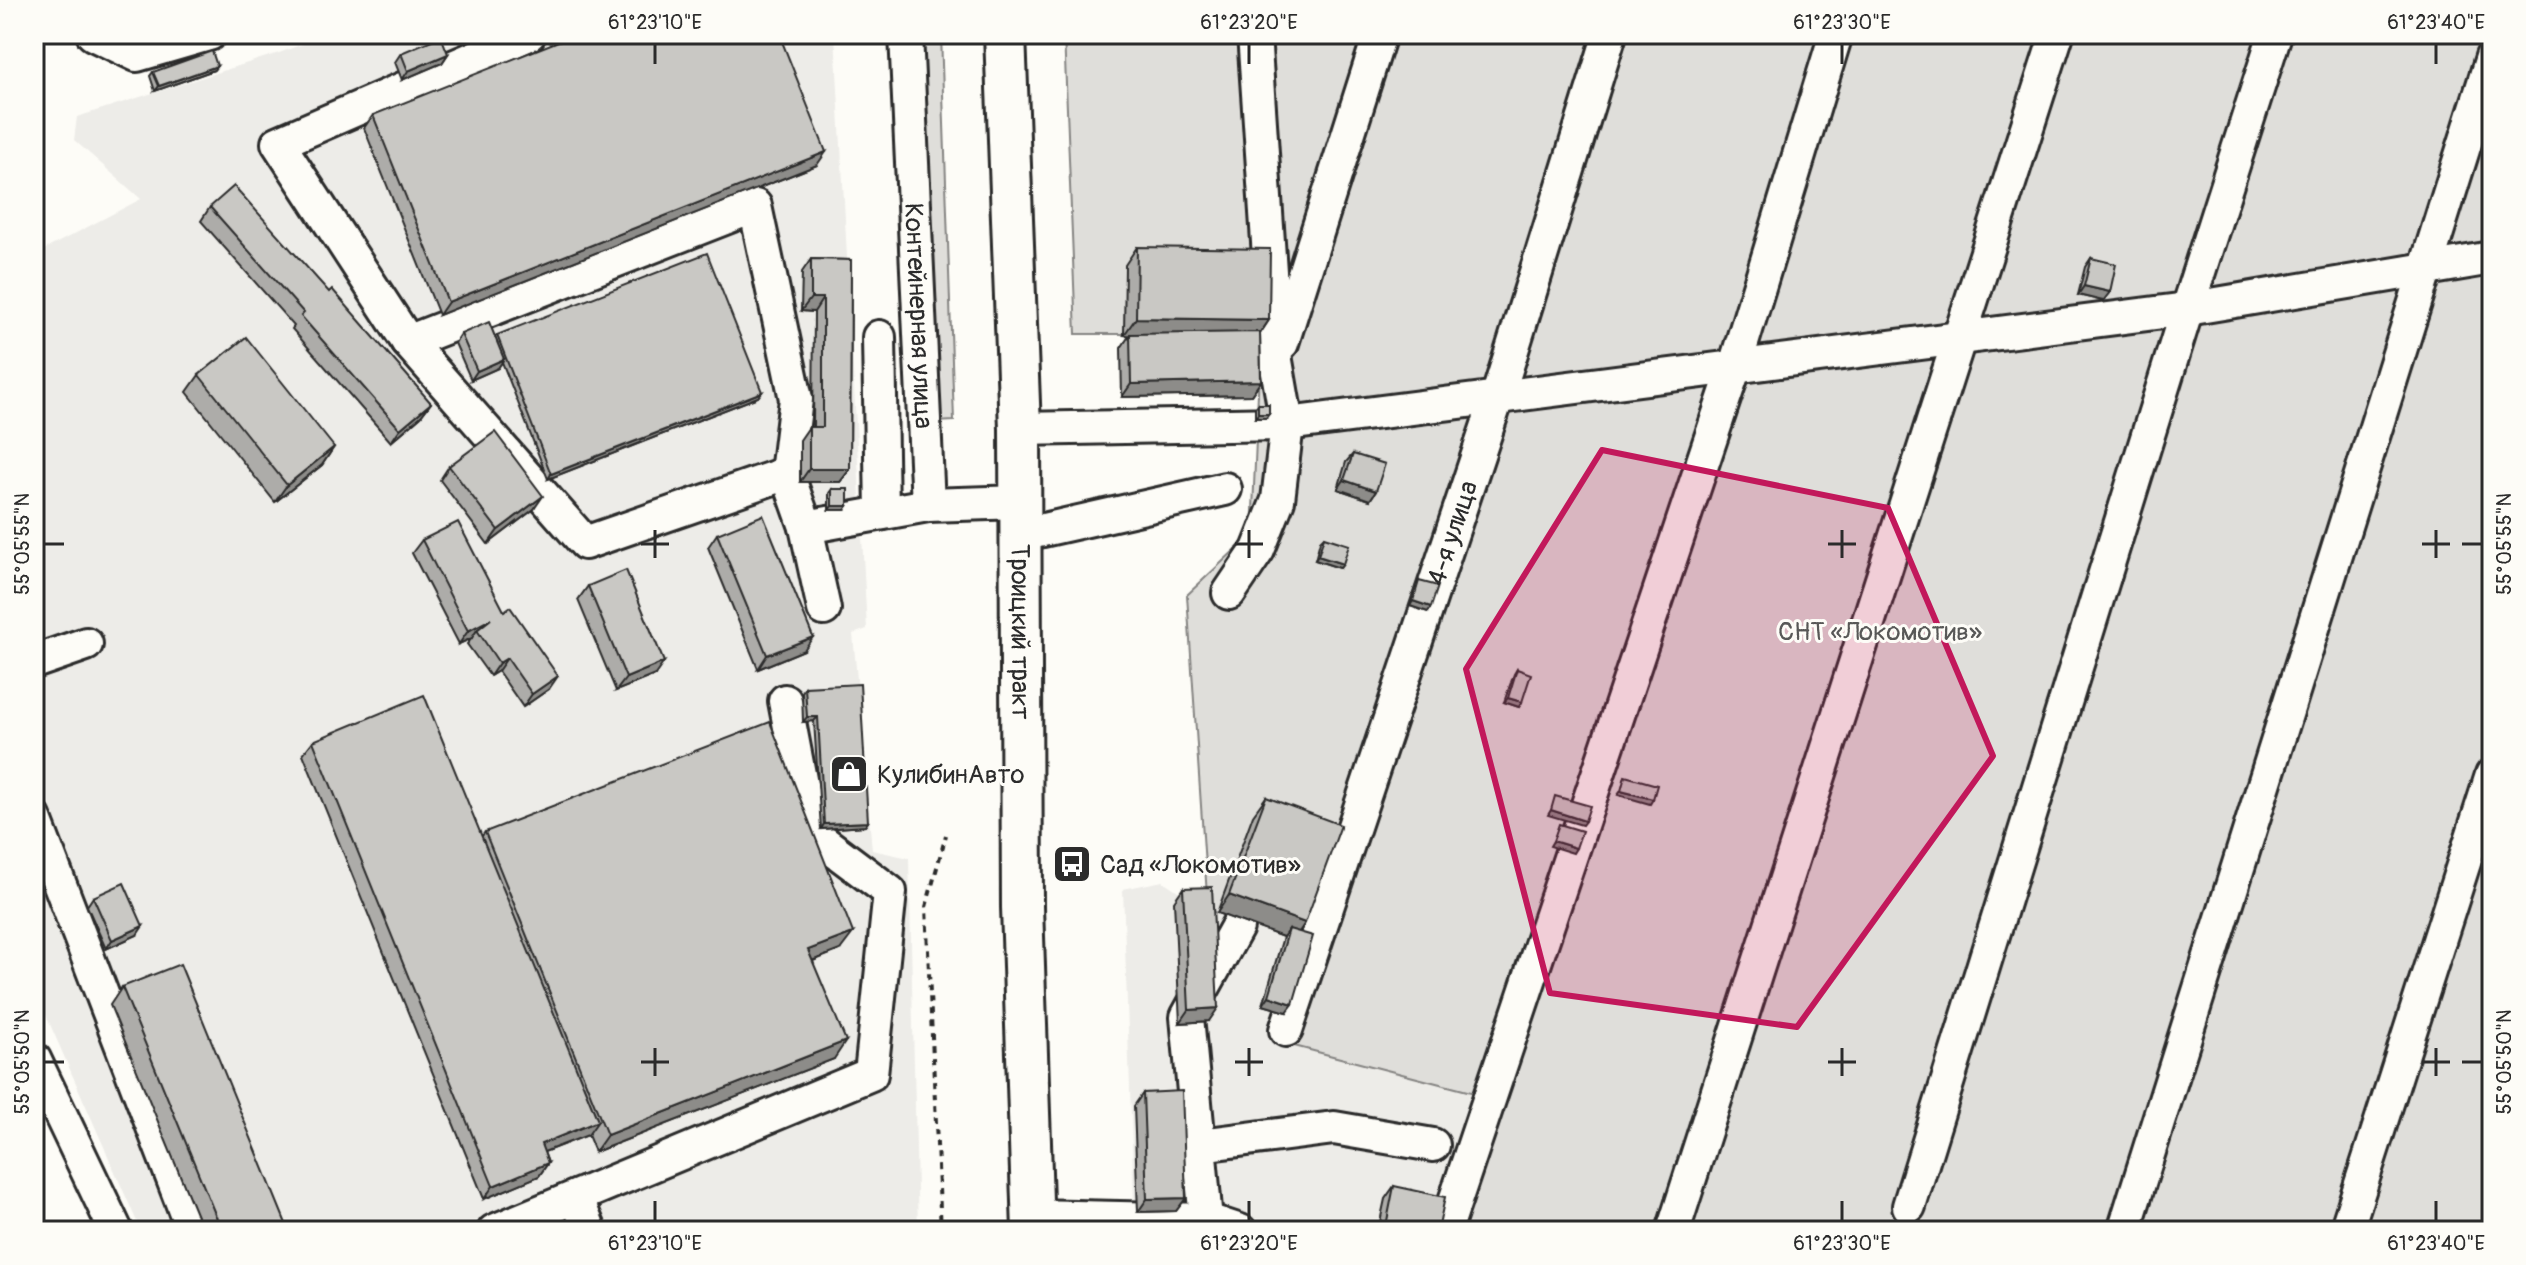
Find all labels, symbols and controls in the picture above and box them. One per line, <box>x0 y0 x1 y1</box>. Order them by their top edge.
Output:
text: 61°23'10"E <box>608 10 702 35</box>
text: 61°23'20"E <box>1200 10 1298 35</box>
text: 61°23'30"E <box>1793 10 1891 35</box>
text: 61°23'40"E <box>2387 10 2485 35</box>
street label: Контейнерная улица <box>897 202 939 429</box>
street label: 4-я улица <box>1420 477 1485 590</box>
text: 55°05'55"N <box>10 493 35 595</box>
text: 55°05'55"N <box>2492 493 2517 595</box>
street label: Троицкий тракт <box>1003 544 1036 720</box>
park label: СНТ «Локомотив» <box>1778 616 1982 648</box>
shop icon: КулибинАвто <box>828 753 870 795</box>
place label: КулибинАвто <box>877 759 1024 791</box>
bus stop icon: Сад «Локомотив» <box>1051 843 1093 885</box>
place label: Сад «Локомотив» <box>1100 849 1301 881</box>
text: 55°05'50"N <box>10 1009 35 1115</box>
text: 55°05'50"N <box>2492 1009 2517 1115</box>
text: 61°23'10"E <box>608 1231 702 1256</box>
text: 61°23'20"E <box>1200 1231 1298 1256</box>
text: 61°23'30"E <box>1793 1231 1891 1256</box>
text: 61°23'40"E <box>2387 1231 2485 1256</box>

